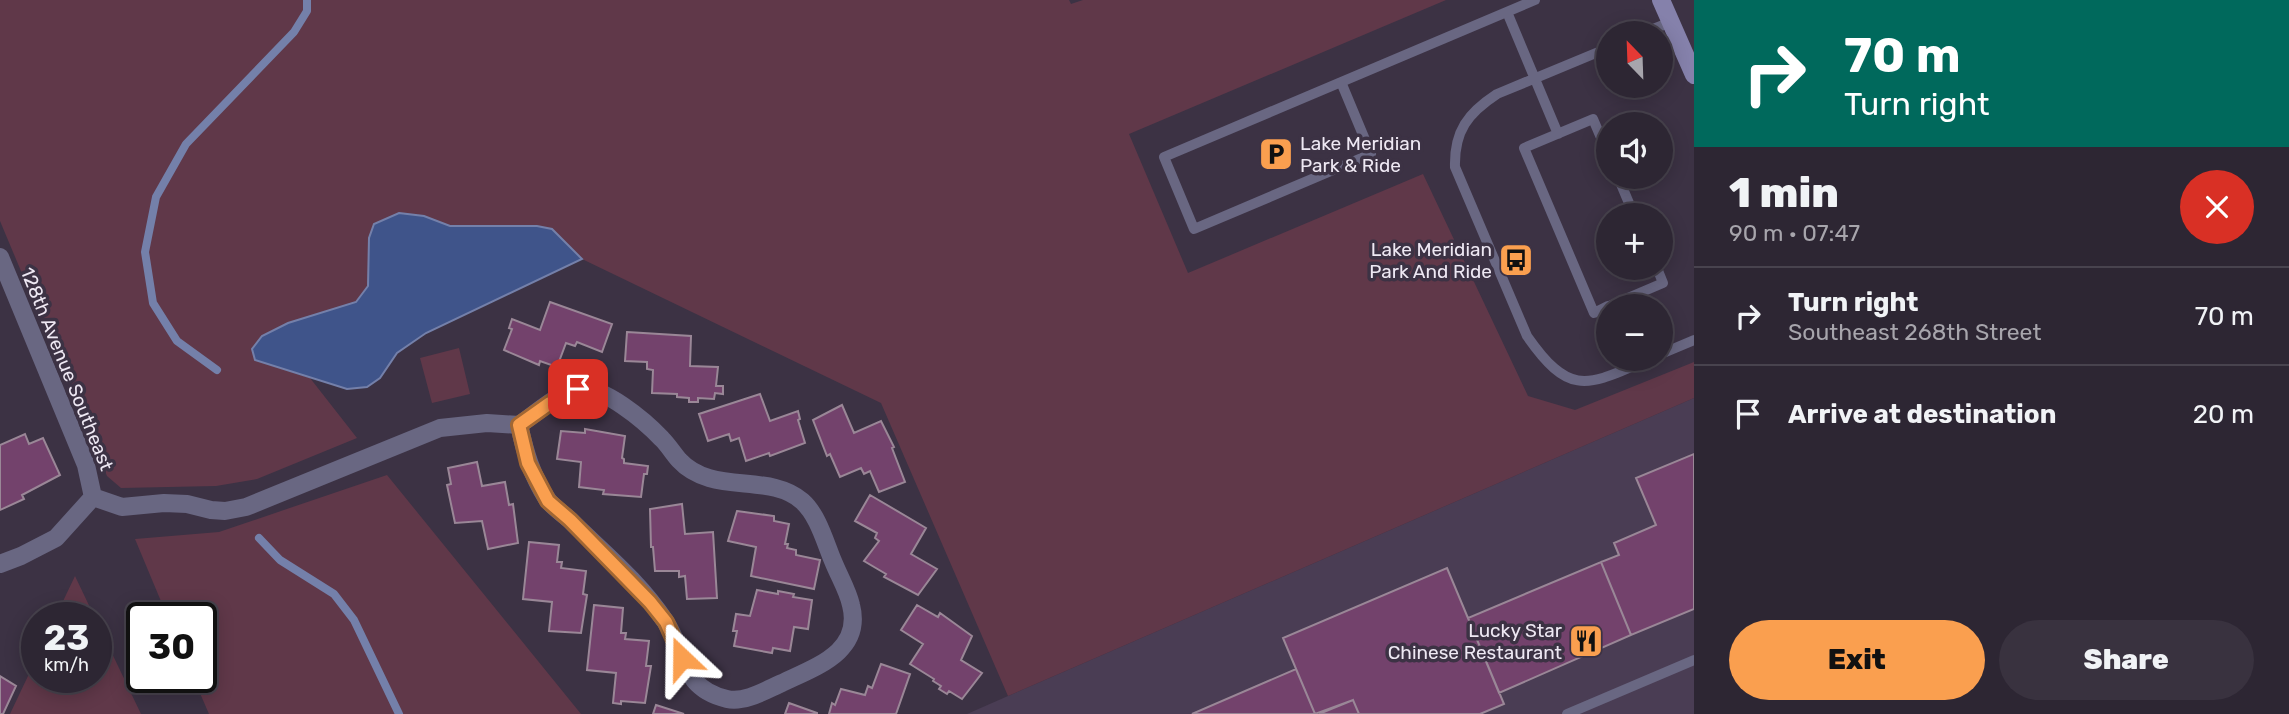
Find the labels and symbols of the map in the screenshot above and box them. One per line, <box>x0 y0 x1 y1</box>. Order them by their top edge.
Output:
north arrow <box>1596 21 1673 98</box>
place label: Lake Meridian Park & Ride <box>1300 132 1421 177</box>
parking icon: Lake Meridian Park & Ride <box>1257 135 1295 173</box>
place label: Lake Meridian Park And Ride <box>1369 238 1492 283</box>
bus stop icon: Lake Meridian Park And Ride <box>1497 241 1535 279</box>
street label: 128th Avenue Southeast <box>16 264 119 474</box>
pin <box>548 359 608 419</box>
speed limit sign: 30 <box>126 602 217 693</box>
place label: Lucky Star Chinese Restaurant <box>1388 619 1563 664</box>
position arrow <box>645 621 719 695</box>
restaurant icon: Lucky Star Chinese Restaurant <box>1567 622 1605 660</box>

